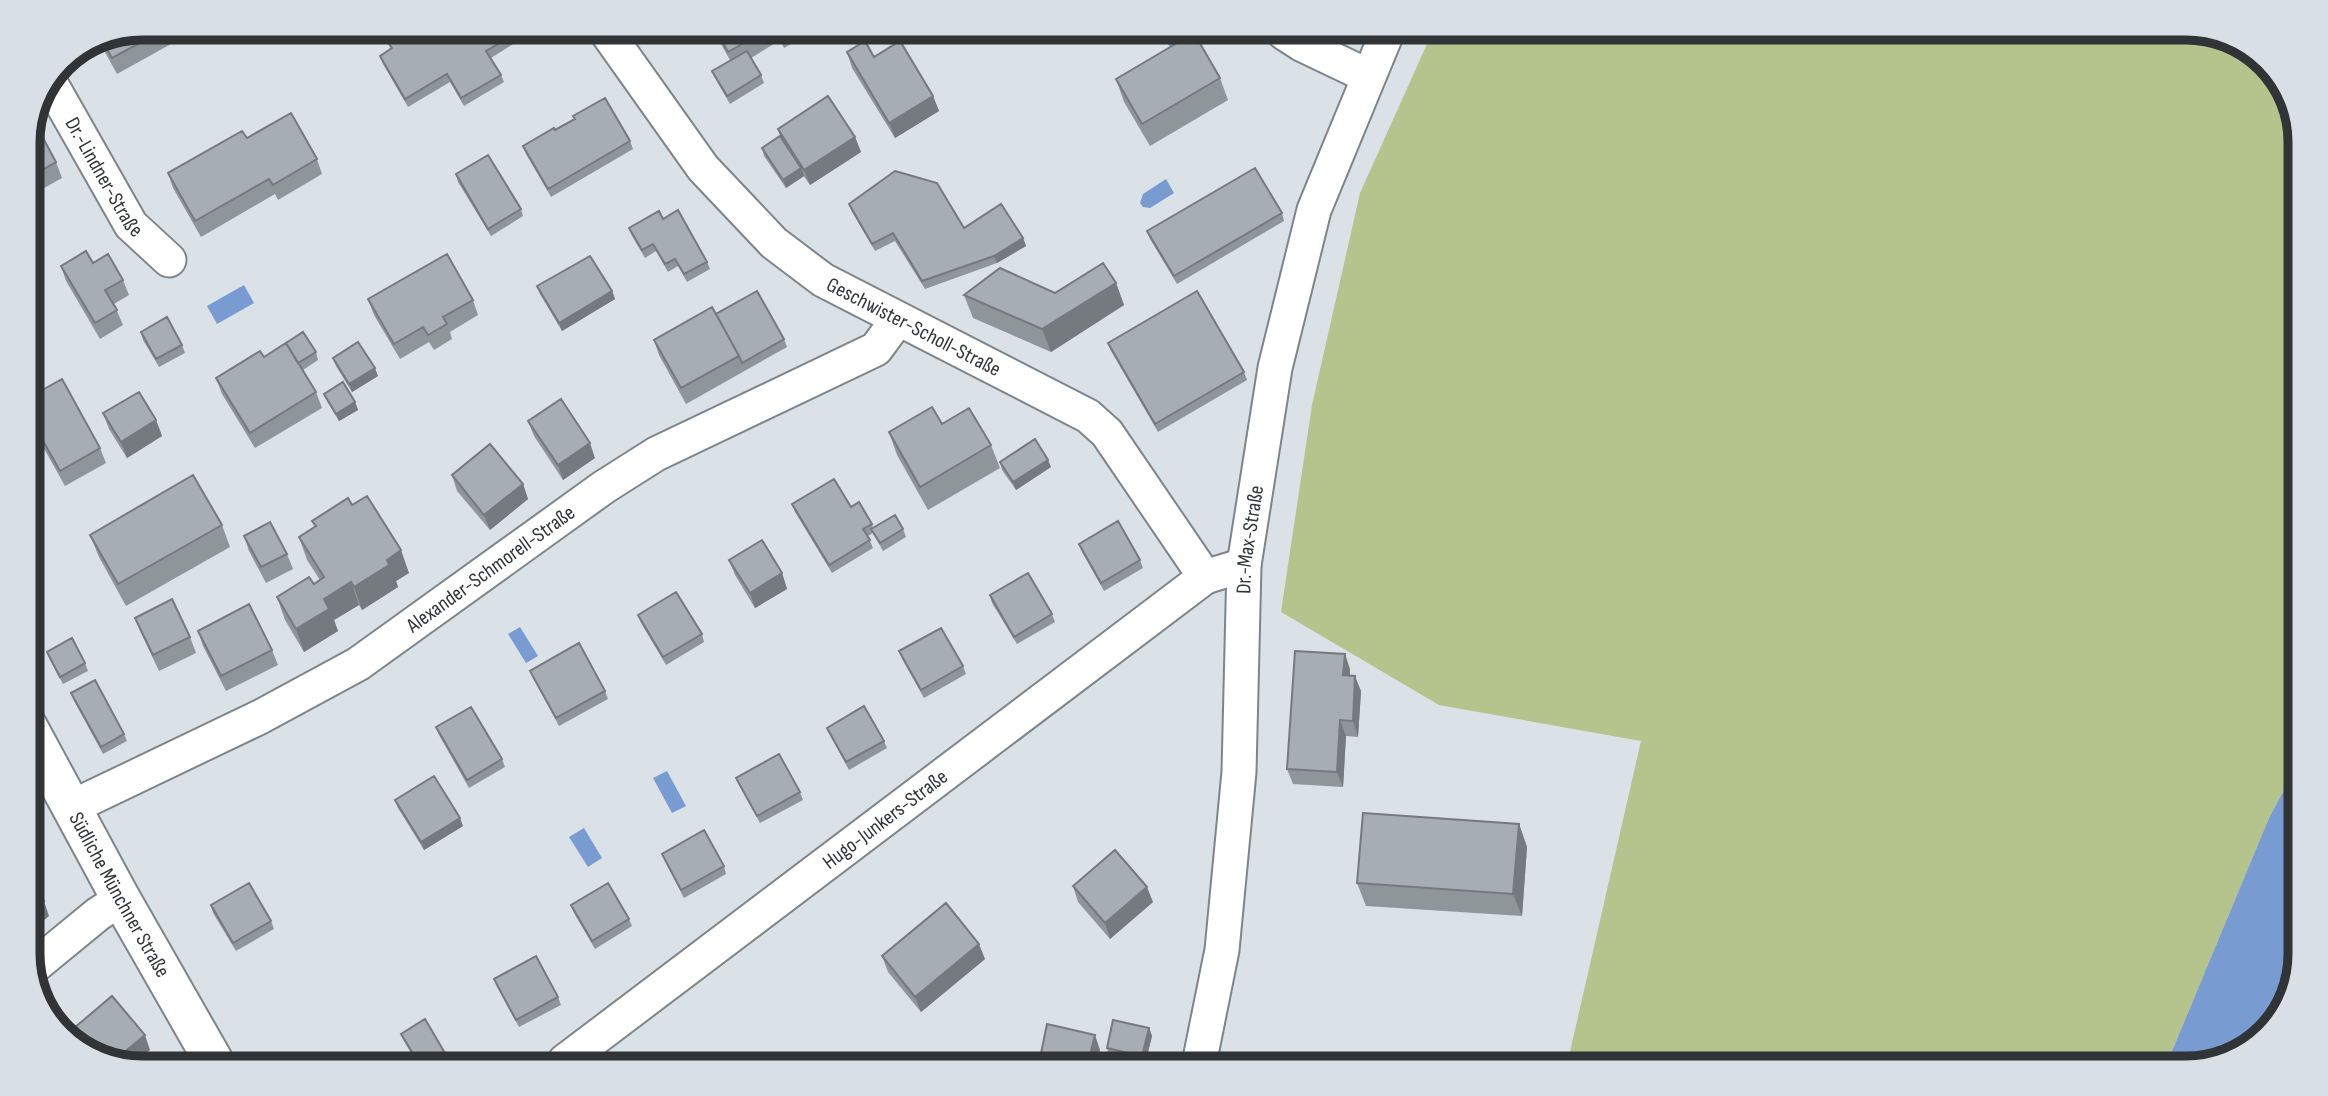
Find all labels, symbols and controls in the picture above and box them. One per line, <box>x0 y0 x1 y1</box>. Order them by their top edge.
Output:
street label: Dr.-Lindner-Straße <box>60 113 148 242</box>
street label: Geschwister-Scholl-Straße <box>823 272 1005 382</box>
street label: Dr.-Max-Straße <box>1231 484 1269 594</box>
street label: Alexander-Schmorell-Straße <box>401 500 580 638</box>
street label: Hugo-Junkers-Straße <box>817 764 952 874</box>
street label: Südliche Münchner Straße <box>64 808 175 982</box>

